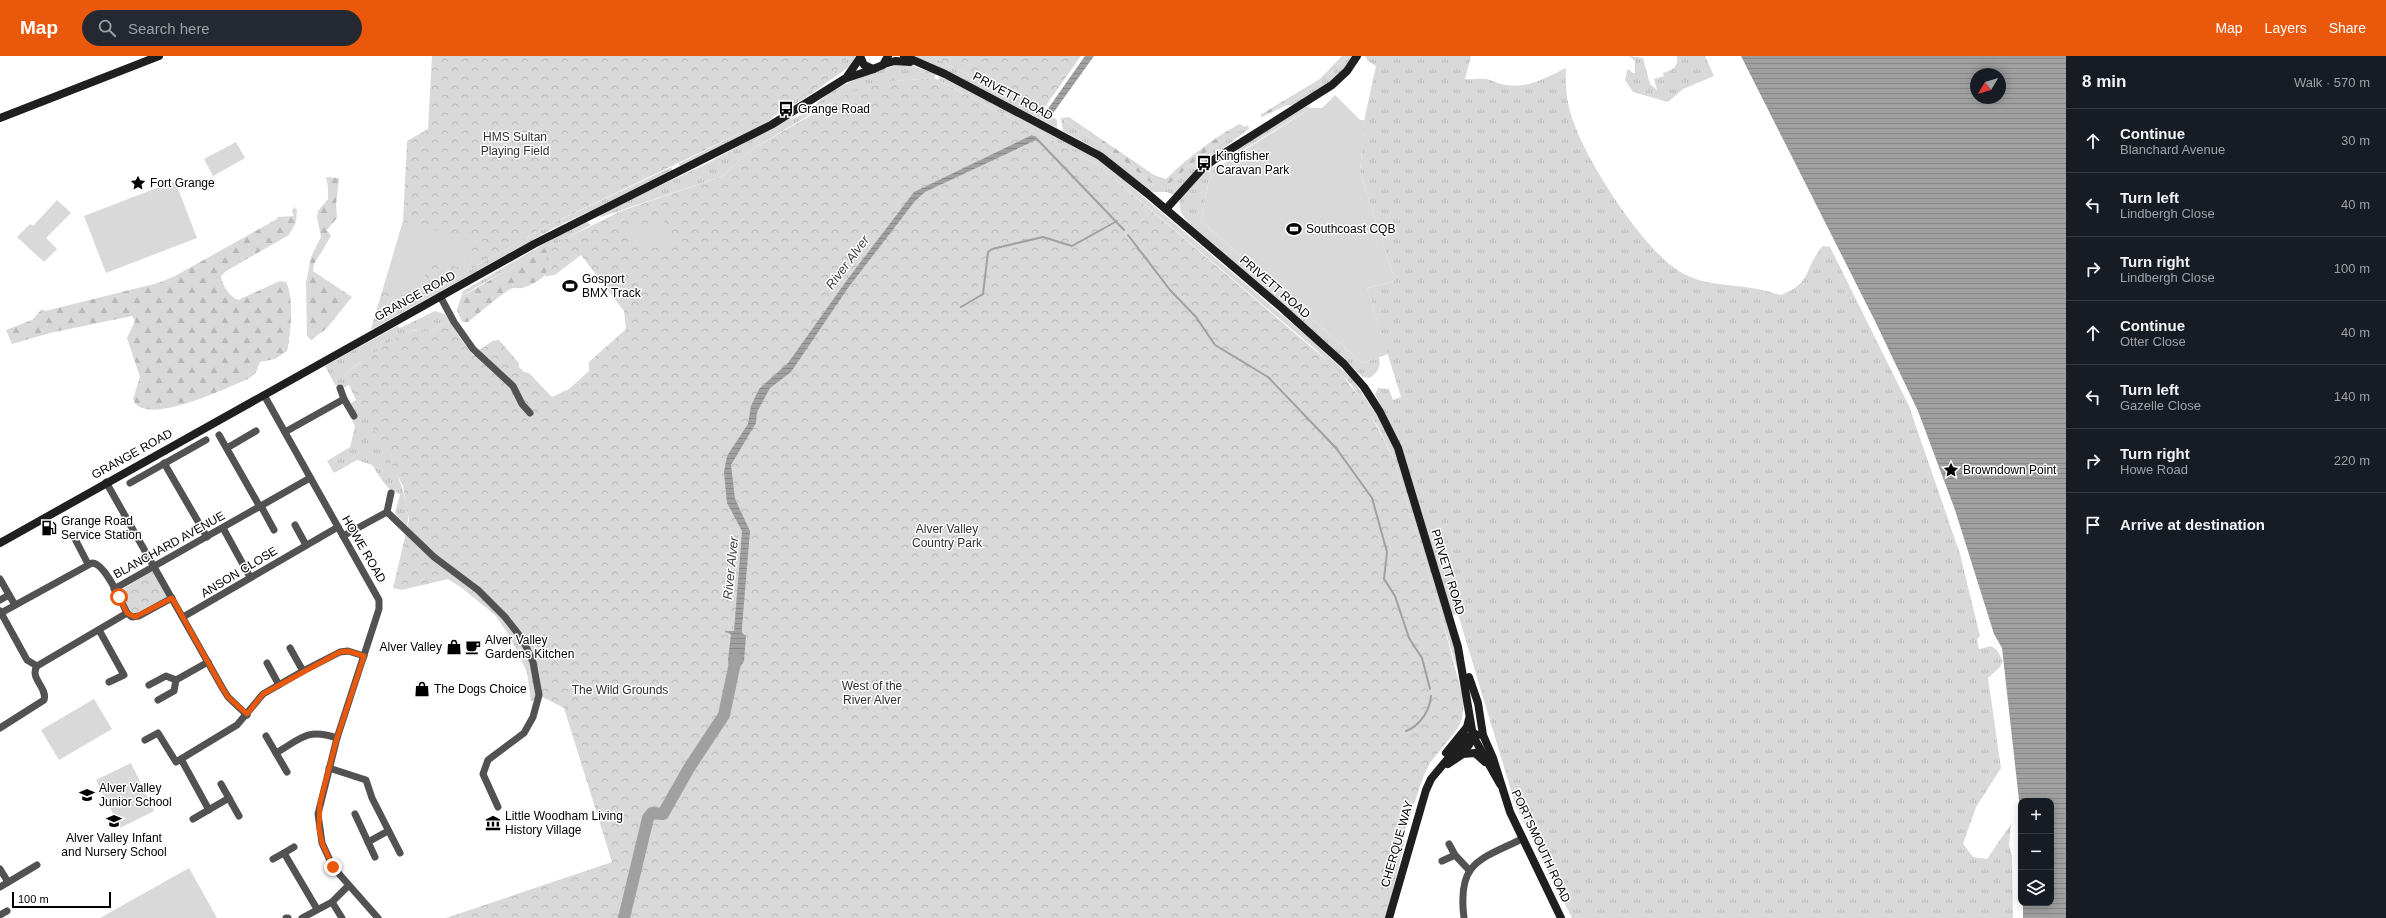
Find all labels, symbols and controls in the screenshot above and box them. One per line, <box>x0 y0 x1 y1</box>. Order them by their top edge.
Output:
search box <box>82 10 362 46</box>
text: Map <box>20 17 58 38</box>
icon: search <box>96 17 118 39</box>
text: Search here <box>128 20 210 37</box>
text: Map <box>2215 20 2243 36</box>
text: Layers <box>2265 20 2307 36</box>
text: Share <box>2329 20 2366 36</box>
north arrow <box>1970 68 2006 104</box>
street label: PRIVETT ROAD <box>971 69 1056 123</box>
text: 8 min <box>2082 72 2126 91</box>
text: Walk · 570 m <box>2294 75 2370 90</box>
bus stop icon: Grange Road <box>777 100 795 118</box>
place label: Grange Road <box>798 102 870 116</box>
text: Continue <box>2120 125 2185 142</box>
park label: HMS Sultan Playing Field <box>481 130 549 158</box>
icon: ahead <box>2082 130 2104 152</box>
text: 30 m <box>2341 133 2370 148</box>
text: Blanchard Avenue <box>2120 142 2225 157</box>
place label: Kingfisher Caravan Park <box>1216 149 1290 177</box>
bus stop icon: Kingfisher Caravan Park <box>1195 154 1213 172</box>
place icon: Fort Grange <box>129 174 147 192</box>
place label: Fort Grange <box>150 176 215 190</box>
text: Turn left <box>2120 189 2179 206</box>
icon: left <box>2082 194 2104 216</box>
text: 40 m <box>2341 197 2370 212</box>
text: Lindbergh Close <box>2120 206 2215 221</box>
sports icon: Southcoast CQB <box>1285 220 1303 238</box>
place label: Southcoast CQB <box>1306 222 1395 236</box>
water label: River Alver <box>822 232 873 292</box>
street label: PRIVETT ROAD <box>1237 253 1313 322</box>
text: Turn right <box>2120 253 2190 270</box>
icon: right <box>2082 258 2104 280</box>
text: 100 m <box>2334 261 2370 276</box>
street label: GRANGE ROAD <box>372 268 458 324</box>
text: Lindbergh Close <box>2120 270 2215 285</box>
place label: Gosport BMX Track <box>582 272 642 300</box>
sports icon: Gosport BMX Track <box>561 277 579 295</box>
text: Continue <box>2120 317 2185 334</box>
icon: ahead <box>2082 322 2104 344</box>
text: 40 m <box>2341 325 2370 340</box>
text: Otter Close <box>2120 334 2186 349</box>
text: Turn left <box>2120 381 2179 398</box>
icon: left <box>2082 386 2104 408</box>
text: 140 m <box>2334 389 2370 404</box>
text: Gazelle Close <box>2120 398 2201 413</box>
street label: GRANGE ROAD <box>89 426 175 482</box>
text: Turn right <box>2120 445 2190 462</box>
icon: right <box>2082 450 2104 472</box>
text: 220 m <box>2334 453 2370 468</box>
place icon: Browndown Point <box>1942 461 1960 479</box>
text: Howe Road <box>2120 462 2188 477</box>
place label: Browndown Point <box>1963 463 2057 477</box>
street label: BLANCHARD AVENUE <box>111 509 227 581</box>
street label: HOWE ROAD <box>339 513 389 585</box>
place label: Grange Road Service Station <box>61 514 142 542</box>
icon: arrive <box>2082 514 2104 536</box>
text: Arrive at destination <box>2120 516 2265 533</box>
fuel station icon: Grange Road Service Station <box>40 519 58 537</box>
park label: Alver Valley Country Park <box>912 522 983 550</box>
street label: PRIVETT ROAD <box>1428 528 1468 617</box>
water label: River Alver <box>720 535 741 600</box>
street label: ANSON CLOSE <box>198 544 280 600</box>
route start <box>110 588 128 606</box>
place label: Alver Valley Gardens Kitchen <box>485 633 574 661</box>
shop icon: Alver Valley <box>445 638 463 656</box>
cafe icon: Alver Valley Gardens Kitchen <box>464 638 482 656</box>
place label: Alver Valley <box>380 640 442 654</box>
park label: West of the River Alver <box>842 679 903 707</box>
shop icon: The Dogs Choice <box>413 680 431 698</box>
place label: The Dogs Choice <box>434 682 527 696</box>
park label: The Wild Grounds <box>572 683 668 697</box>
place label: Alver Valley Junior School <box>99 781 172 809</box>
school or university icon: Alver Valley Junior School <box>78 786 96 804</box>
street label: PORTSMOUTH ROAD <box>1509 787 1573 905</box>
map controls <box>2018 798 2054 906</box>
button: + <box>2018 798 2054 834</box>
street label: CHERQUE WAY <box>1378 799 1416 889</box>
place label: Little Woodham Living History Village <box>505 809 623 837</box>
school or university icon: Alver Valley Infant and Nursery School <box>105 812 123 830</box>
museum icon: Little Woodham Living History Village <box>484 814 502 832</box>
place label: Alver Valley Infant and Nursery School <box>61 831 167 859</box>
button: − <box>2018 834 2054 870</box>
route end <box>324 858 342 876</box>
button: layers <box>2018 870 2054 906</box>
scale bar <box>12 890 111 909</box>
text: 100 m <box>18 893 49 905</box>

